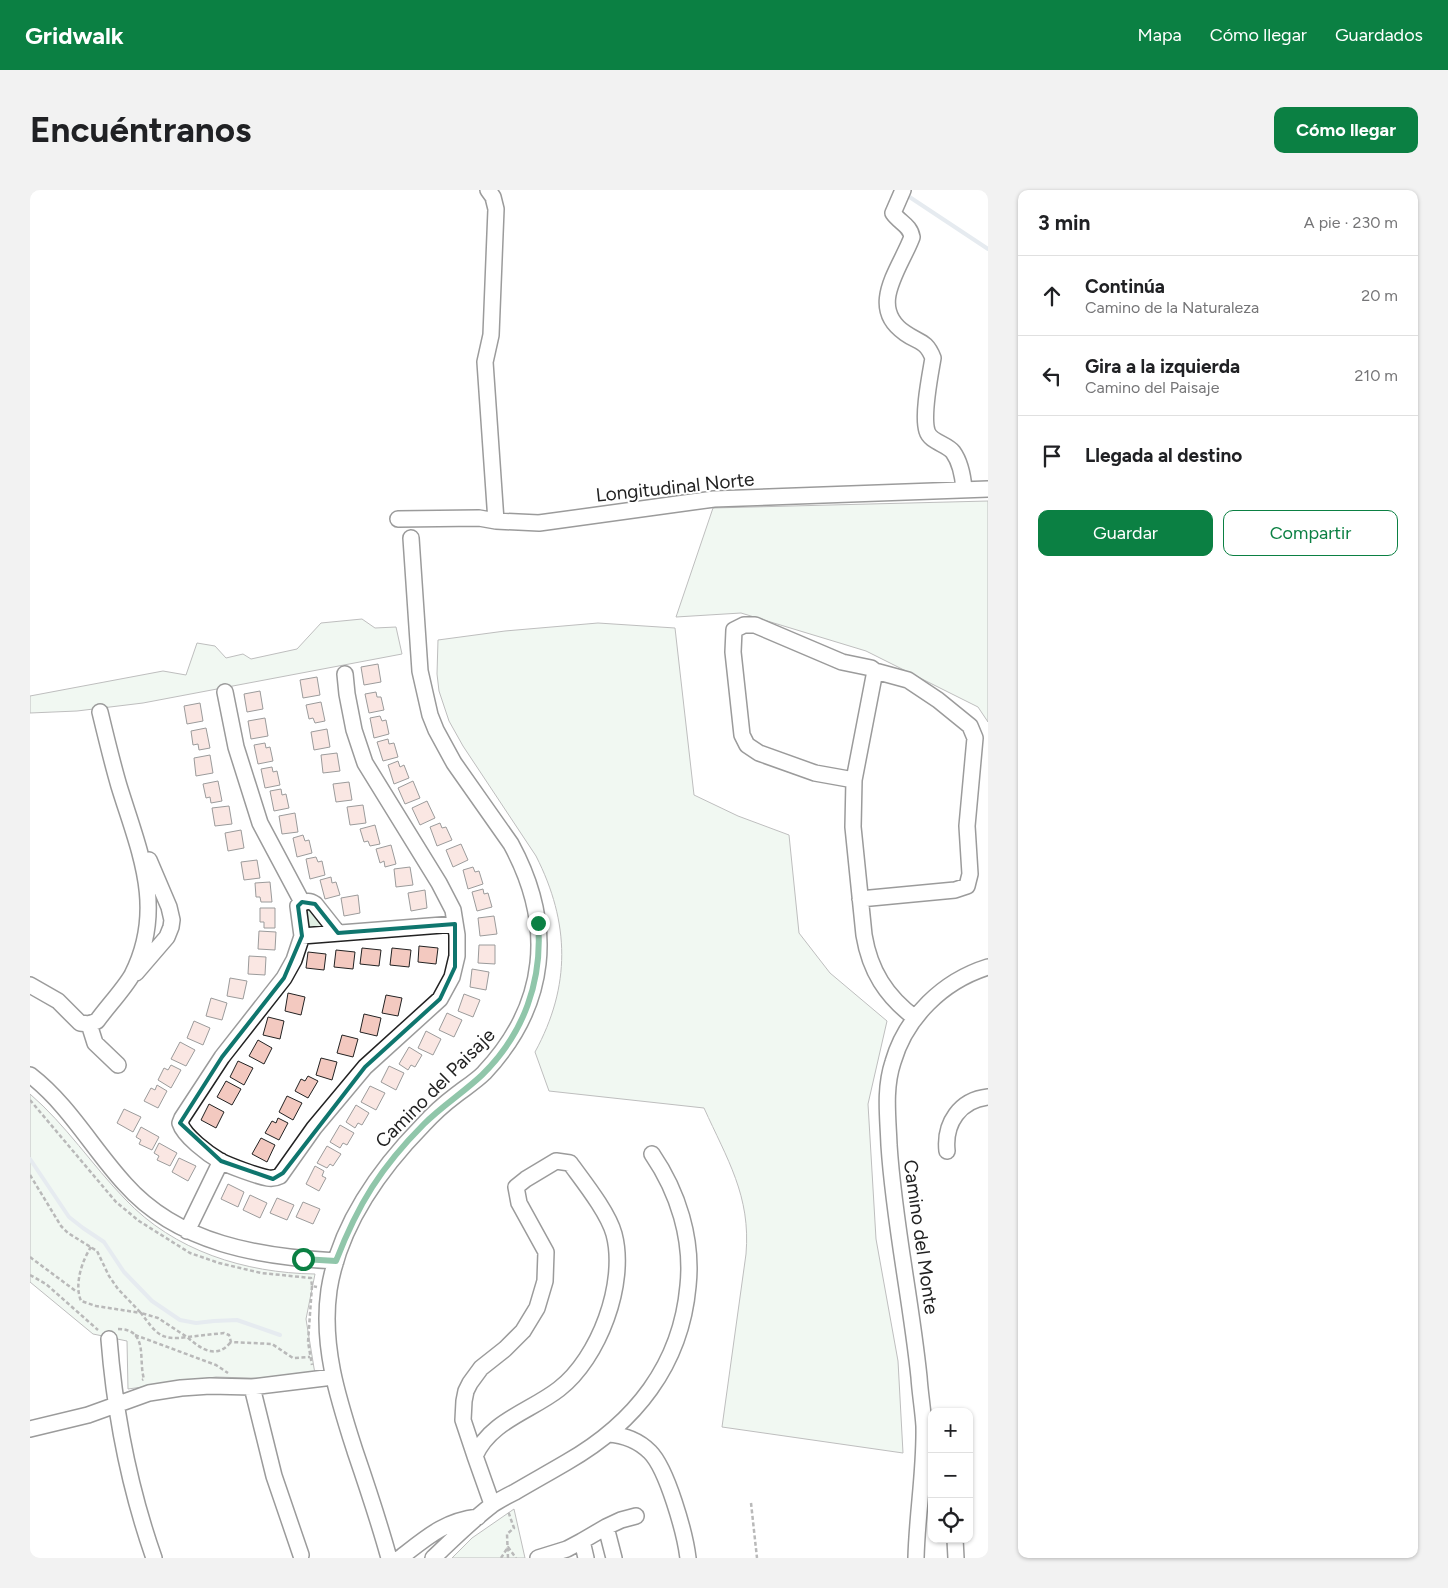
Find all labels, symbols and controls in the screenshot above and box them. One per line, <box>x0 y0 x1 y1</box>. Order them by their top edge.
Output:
text: Gridwalk <box>25 21 124 50</box>
text: Mapa <box>1137 24 1182 46</box>
text: Cómo llegar <box>1210 24 1307 46</box>
text: Guardados <box>1335 24 1423 46</box>
button: Cómo llegar <box>1274 107 1418 153</box>
text: Encuéntranos <box>30 109 251 151</box>
text: 3 min <box>1038 210 1090 235</box>
text: A pie · 230 m <box>1304 213 1398 232</box>
text: Continúa <box>1085 275 1165 298</box>
icon: ahead <box>1038 282 1066 310</box>
text: 20 m <box>1361 286 1398 305</box>
text: Camino de la Naturaleza <box>1085 298 1259 317</box>
text: Gira a la izquierda <box>1085 355 1240 378</box>
icon: left <box>1038 362 1066 390</box>
text: 210 m <box>1355 366 1398 385</box>
text: Camino del Paisaje <box>1085 378 1219 397</box>
icon: arrive <box>1038 442 1066 470</box>
text: Llegada al destino <box>1085 444 1242 467</box>
street label: Longitudinal Norte <box>595 467 755 507</box>
button: Guardar <box>1038 510 1213 556</box>
button: Compartir <box>1223 510 1398 556</box>
route end <box>527 912 550 935</box>
street label: Camino del Paisaje <box>370 1023 500 1153</box>
street label: Camino del Monte <box>899 1158 943 1316</box>
route start <box>292 1248 315 1271</box>
map controls <box>928 1408 973 1543</box>
button: + <box>928 1408 973 1453</box>
button: − <box>928 1453 973 1498</box>
button: locate <box>928 1498 973 1543</box>

